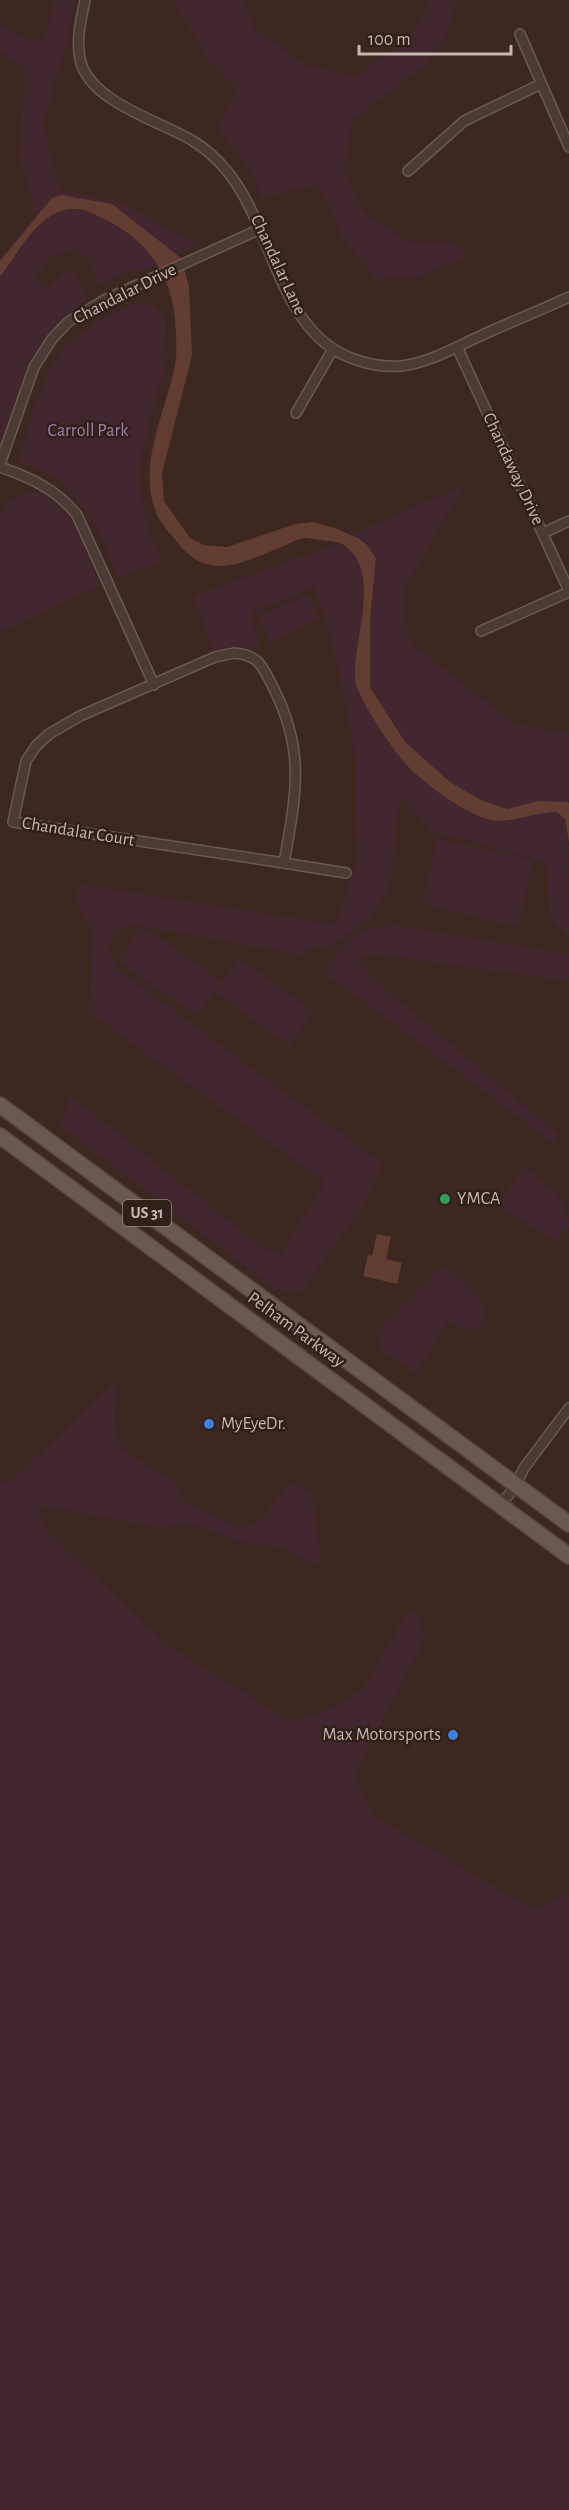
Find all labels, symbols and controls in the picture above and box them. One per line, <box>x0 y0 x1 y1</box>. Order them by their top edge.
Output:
scale bar <box>359 18 510 56</box>
text: 100 m <box>368 31 411 49</box>
street label: Chandalar Lane <box>247 212 309 318</box>
street label: Chandalar Drive <box>71 260 179 328</box>
street label: Chandaway Drive <box>479 410 547 528</box>
park label: Carroll Park <box>48 422 129 440</box>
street label: Chandalar Court <box>21 814 136 850</box>
place label: YMCA <box>457 1190 501 1208</box>
marker: YMCA <box>438 1192 452 1206</box>
road number: US 31 <box>123 1200 171 1226</box>
street label: Pelham Parkway <box>244 1289 348 1371</box>
place label: MyEyeDr. <box>221 1415 286 1433</box>
marker: MyEyeDr. <box>202 1417 216 1431</box>
place label: Max Motorsports <box>323 1726 441 1744</box>
marker: Max Motorsports <box>446 1728 460 1742</box>

